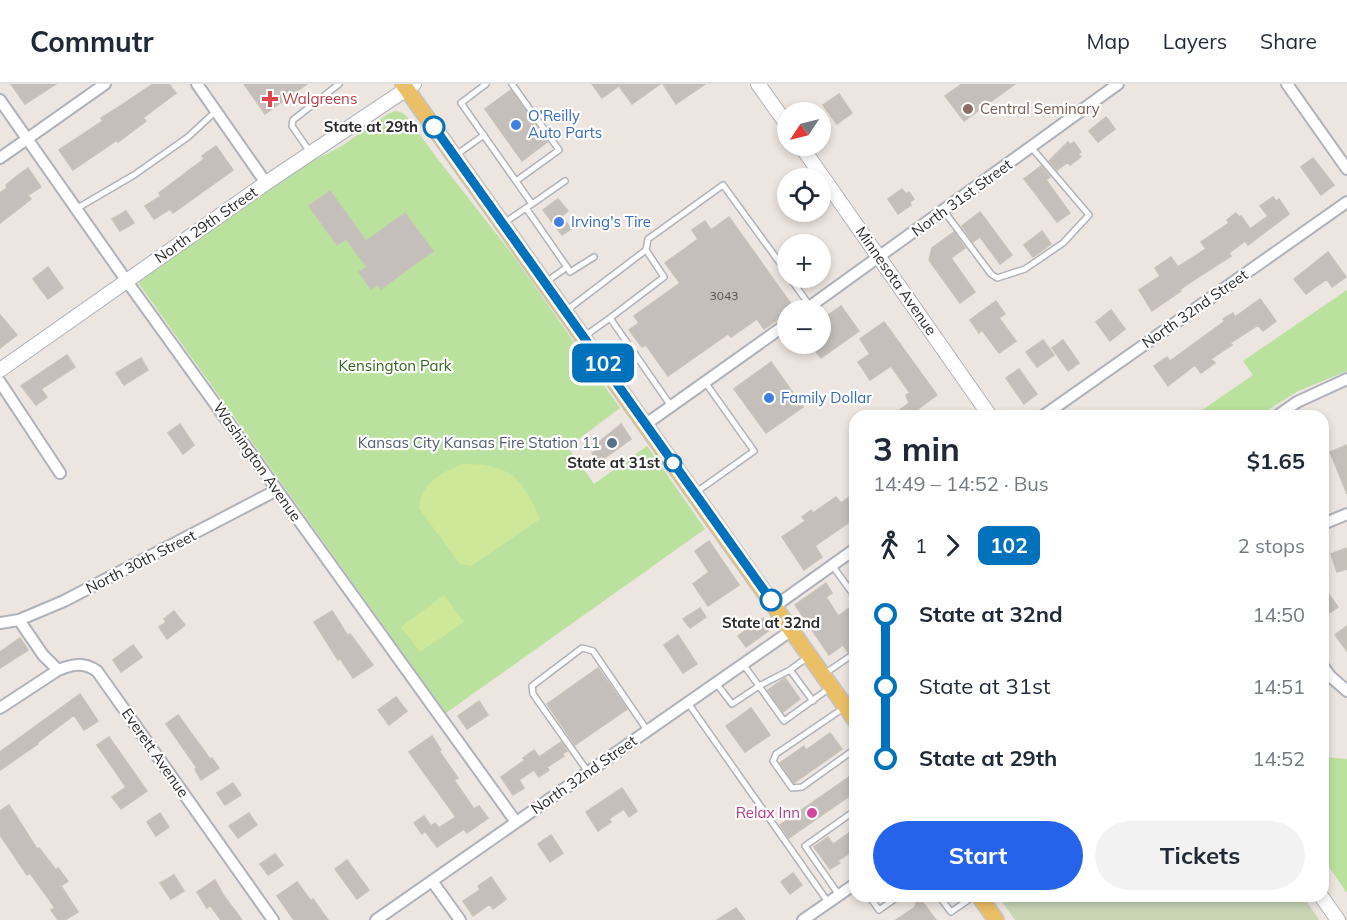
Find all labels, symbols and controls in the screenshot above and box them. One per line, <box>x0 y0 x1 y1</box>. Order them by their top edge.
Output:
text: Commutr <box>30 24 153 59</box>
text: Map <box>1087 28 1130 54</box>
text: Layers <box>1163 28 1227 54</box>
text: Share <box>1260 28 1317 54</box>
place label: Walgreens <box>282 89 357 108</box>
marker: Walgreens <box>263 92 277 106</box>
place label: Central Seminary <box>980 99 1100 118</box>
north arrow <box>777 102 831 156</box>
map controls <box>777 102 831 354</box>
marker: Central Seminary <box>961 102 975 116</box>
place label: O'Reilly Auto Parts <box>528 106 602 142</box>
marker: State at 29th <box>423 116 445 138</box>
place label: State at 29th <box>324 117 418 136</box>
marker: O'Reilly Auto Parts <box>509 118 523 132</box>
street label: North 31st Street <box>908 155 1016 240</box>
button: locate <box>777 168 831 222</box>
street label: North 29th Street <box>151 182 261 267</box>
place label: Irving's Tire <box>571 212 651 231</box>
marker: Irving's Tire <box>552 215 566 229</box>
street label: Minnesota Avenue <box>852 223 941 339</box>
button: + <box>777 234 831 288</box>
street label: North 32nd Street <box>1138 265 1251 352</box>
house number: 3043 <box>710 288 738 303</box>
button: − <box>777 300 831 354</box>
line badge: 102 <box>568 344 638 382</box>
text: 102 <box>584 350 622 376</box>
park label: Kensington Park <box>338 356 452 375</box>
place label: Family Dollar <box>781 388 872 407</box>
marker: Family Dollar <box>762 391 776 405</box>
street label: Washington Avenue <box>209 398 306 525</box>
text: 3 min <box>873 428 960 469</box>
place label: Kansas City Kansas Fire Station 11 <box>358 433 600 452</box>
marker: Kansas City Kansas Fire Station 11 <box>605 436 619 450</box>
text: $1.65 <box>1247 447 1305 475</box>
place label: State at 31st <box>567 453 660 472</box>
marker: State at 31st <box>664 454 682 472</box>
text: 14:49 – 14:52 · Bus <box>873 471 1049 496</box>
street label: North 30th Street <box>83 526 199 597</box>
icon: walk <box>873 529 906 562</box>
icon: forward <box>936 529 969 562</box>
text: 102 <box>990 532 1028 558</box>
text: 1 <box>915 533 927 558</box>
text: 2 stops <box>1238 533 1305 558</box>
marker: State at 32nd <box>760 589 782 611</box>
text: State at 32nd <box>919 600 1063 628</box>
text: 14:50 <box>1252 602 1305 627</box>
place label: State at 32nd <box>722 613 820 632</box>
text: State at 31st <box>919 672 1050 700</box>
text: 14:51 <box>1252 674 1305 699</box>
street label: Everett Avenue <box>118 704 193 801</box>
street label: North 32nd Street <box>527 731 640 818</box>
text: State at 29th <box>919 744 1057 772</box>
text: 14:52 <box>1252 746 1305 771</box>
place label: Relax Inn <box>736 803 800 822</box>
marker: Relax Inn <box>805 806 819 820</box>
button: Start <box>873 821 1083 890</box>
button: Tickets <box>1095 821 1305 890</box>

